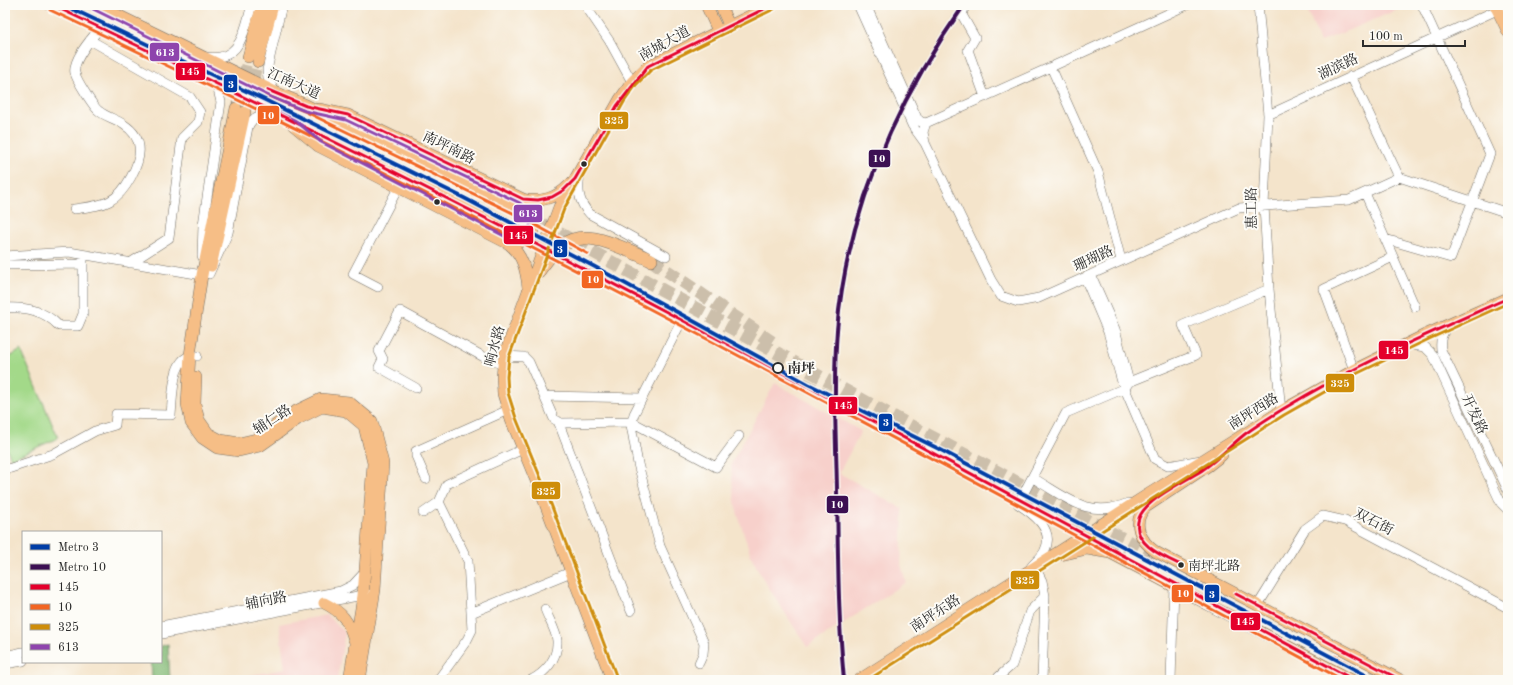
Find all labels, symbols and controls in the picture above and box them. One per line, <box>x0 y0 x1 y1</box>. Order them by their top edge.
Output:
scale bar <box>1363 22 1465 48</box>
street label: 南城大道 <box>636 23 692 64</box>
text: 100 m <box>1369 31 1403 43</box>
line badge: 613 <box>149 42 180 62</box>
text: 613 <box>155 48 175 59</box>
street label: 湖滨路 <box>1316 51 1360 82</box>
line badge: 145 <box>175 62 206 81</box>
street label: 江南大道 <box>265 65 322 102</box>
text: 145 <box>180 67 200 78</box>
line badge: 3 <box>223 74 238 93</box>
text: 3 <box>228 80 234 91</box>
line badge: 10 <box>257 105 280 125</box>
text: 10 <box>262 111 274 122</box>
line badge: 325 <box>599 111 629 130</box>
text: 325 <box>604 116 624 127</box>
street label: 南坪南路 <box>420 128 477 166</box>
line badge: 10 <box>868 149 891 168</box>
text: 10 <box>873 154 885 165</box>
unlabelled marker <box>579 159 589 169</box>
street label: 惠工路 <box>1244 187 1259 229</box>
unlabelled marker <box>432 197 442 207</box>
line badge: 613 <box>513 204 543 223</box>
text: 613 <box>518 209 538 220</box>
line badge: 145 <box>503 225 534 245</box>
text: 145 <box>508 231 528 242</box>
line badge: 3 <box>553 239 568 258</box>
street label: 珊瑚路 <box>1071 243 1115 274</box>
text: 3 <box>557 245 563 256</box>
line badge: 10 <box>581 270 604 289</box>
text: 10 <box>587 275 599 286</box>
street label: 响水路 <box>482 324 507 368</box>
line badge: 145 <box>1378 340 1409 360</box>
text: 145 <box>1384 346 1404 357</box>
place label: 南坪 <box>787 361 815 376</box>
marker: 南坪 <box>772 362 784 374</box>
line badge: 325 <box>1325 373 1355 393</box>
text: 325 <box>1330 379 1350 390</box>
street label: 南坪西路 <box>1226 390 1281 433</box>
street label: 开发路 <box>1459 392 1490 436</box>
line badge: 145 <box>828 396 858 415</box>
text: 145 <box>833 401 853 412</box>
street label: 辅仁路 <box>251 402 294 437</box>
line badge: 3 <box>878 413 893 432</box>
text: 3 <box>883 418 889 429</box>
line badge: 325 <box>531 481 561 500</box>
text: 325 <box>536 487 556 498</box>
line badge: 10 <box>826 495 849 514</box>
text: 10 <box>831 500 843 511</box>
street label: 双石街 <box>1352 505 1396 538</box>
legend <box>22 531 162 663</box>
text: Metro 3 <box>58 542 99 554</box>
place label: 南坪北路 <box>1188 559 1240 573</box>
marker: 南坪北路 <box>1176 560 1186 570</box>
text: Metro 10 <box>58 562 106 574</box>
line badge: 325 <box>1010 570 1040 590</box>
text: 325 <box>1015 576 1035 587</box>
text: 145 <box>58 581 79 594</box>
line badge: 10 <box>1171 584 1194 603</box>
line badge: 3 <box>1204 584 1220 603</box>
street label: 辅向路 <box>244 589 288 612</box>
text: 10 <box>1177 589 1189 600</box>
text: 3 <box>1209 590 1215 601</box>
street label: 南坪东路 <box>908 592 963 635</box>
text: 10 <box>58 602 72 614</box>
line badge: 145 <box>1230 612 1261 631</box>
text: 145 <box>1235 617 1255 628</box>
text: 325 <box>58 621 79 634</box>
text: 613 <box>58 642 79 654</box>

